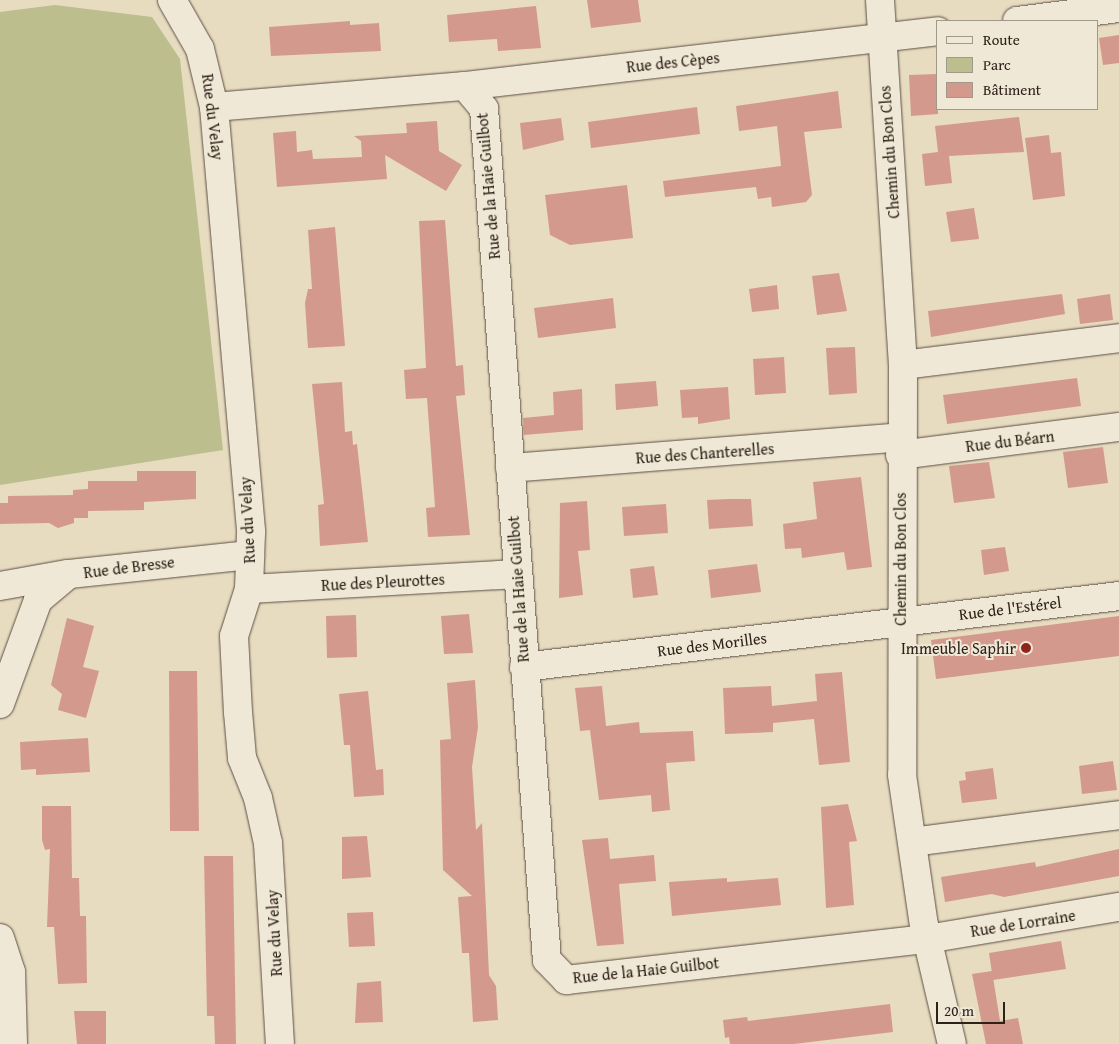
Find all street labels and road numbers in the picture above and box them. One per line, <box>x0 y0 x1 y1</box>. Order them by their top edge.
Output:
street label: Rue des Cèpes <box>625 48 721 76</box>
street label: Rue du Velay <box>198 73 228 161</box>
street label: Chemin du Bon Clos <box>875 85 903 219</box>
street label: Rue de la Haie Guilbot <box>472 112 504 260</box>
street label: Rue du Béarn <box>964 426 1056 456</box>
street label: Rue des Chanterelles <box>635 439 775 467</box>
street label: Rue du Velay <box>235 476 259 564</box>
street label: Chemin du Bon Clos <box>890 492 910 626</box>
street label: Rue de la Haie Guilbot <box>503 515 533 663</box>
street label: Rue de Bresse <box>82 552 176 582</box>
street label: Rue des Pleurottes <box>321 569 445 595</box>
street label: Rue de l'Estérel <box>958 592 1062 624</box>
street label: Rue des Morilles <box>656 628 768 660</box>
street label: Rue du Velay <box>262 889 286 977</box>
street label: Rue de Lorraine <box>969 905 1077 941</box>
street label: Rue de la Haie Guilbot <box>572 953 720 987</box>

